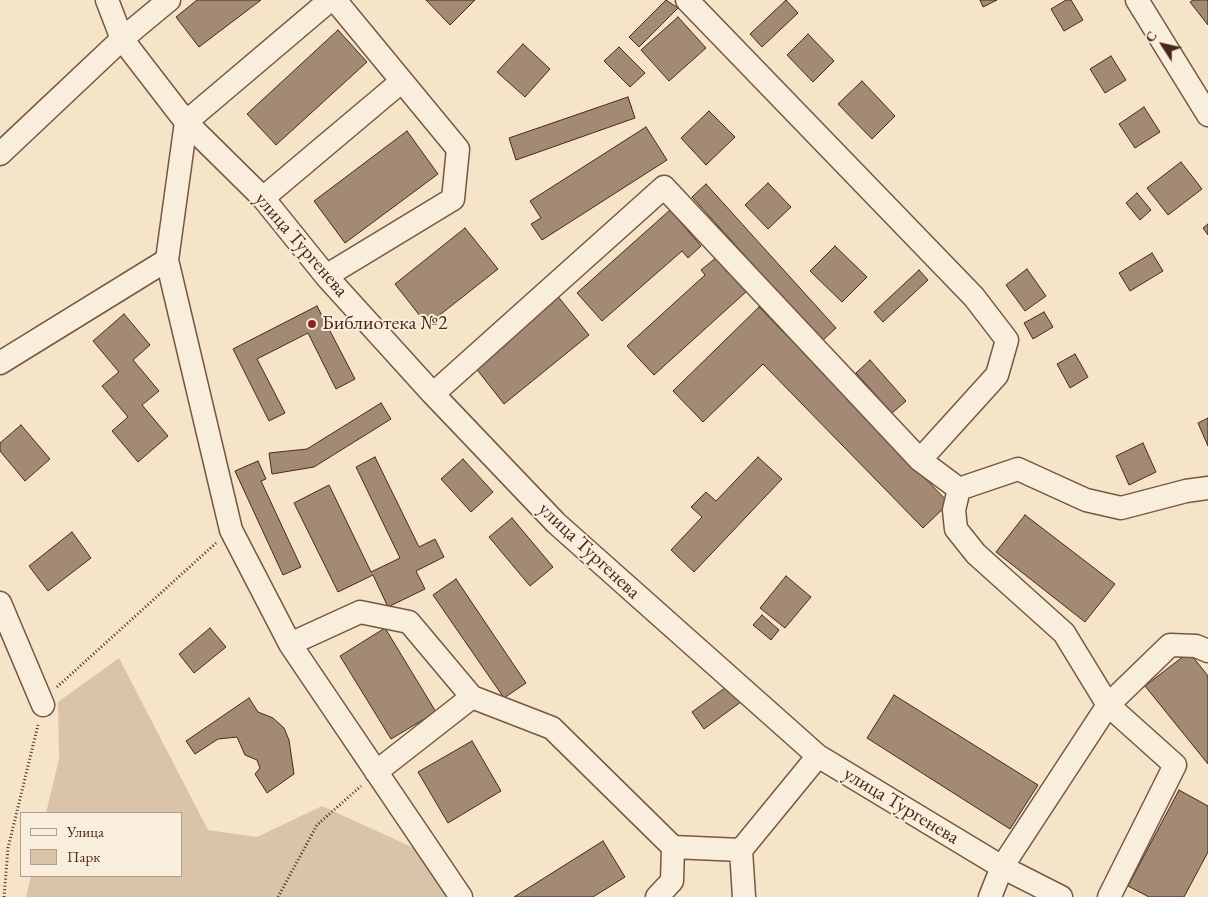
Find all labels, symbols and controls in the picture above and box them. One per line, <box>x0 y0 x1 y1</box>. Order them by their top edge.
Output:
north arrow <box>1138 20 1188 70</box>
text: С <box>1140 27 1161 46</box>
street label: улица Тургенева <box>249 188 353 302</box>
place label: Библиотека №2 <box>322 312 448 336</box>
marker: Библиотека №2 <box>306 318 318 330</box>
street label: улица Тургенева <box>533 498 645 604</box>
street label: улица Тургенева <box>839 762 963 850</box>
legend <box>20 812 182 877</box>
text: Улица <box>67 822 104 841</box>
text: Парк <box>67 847 100 866</box>

